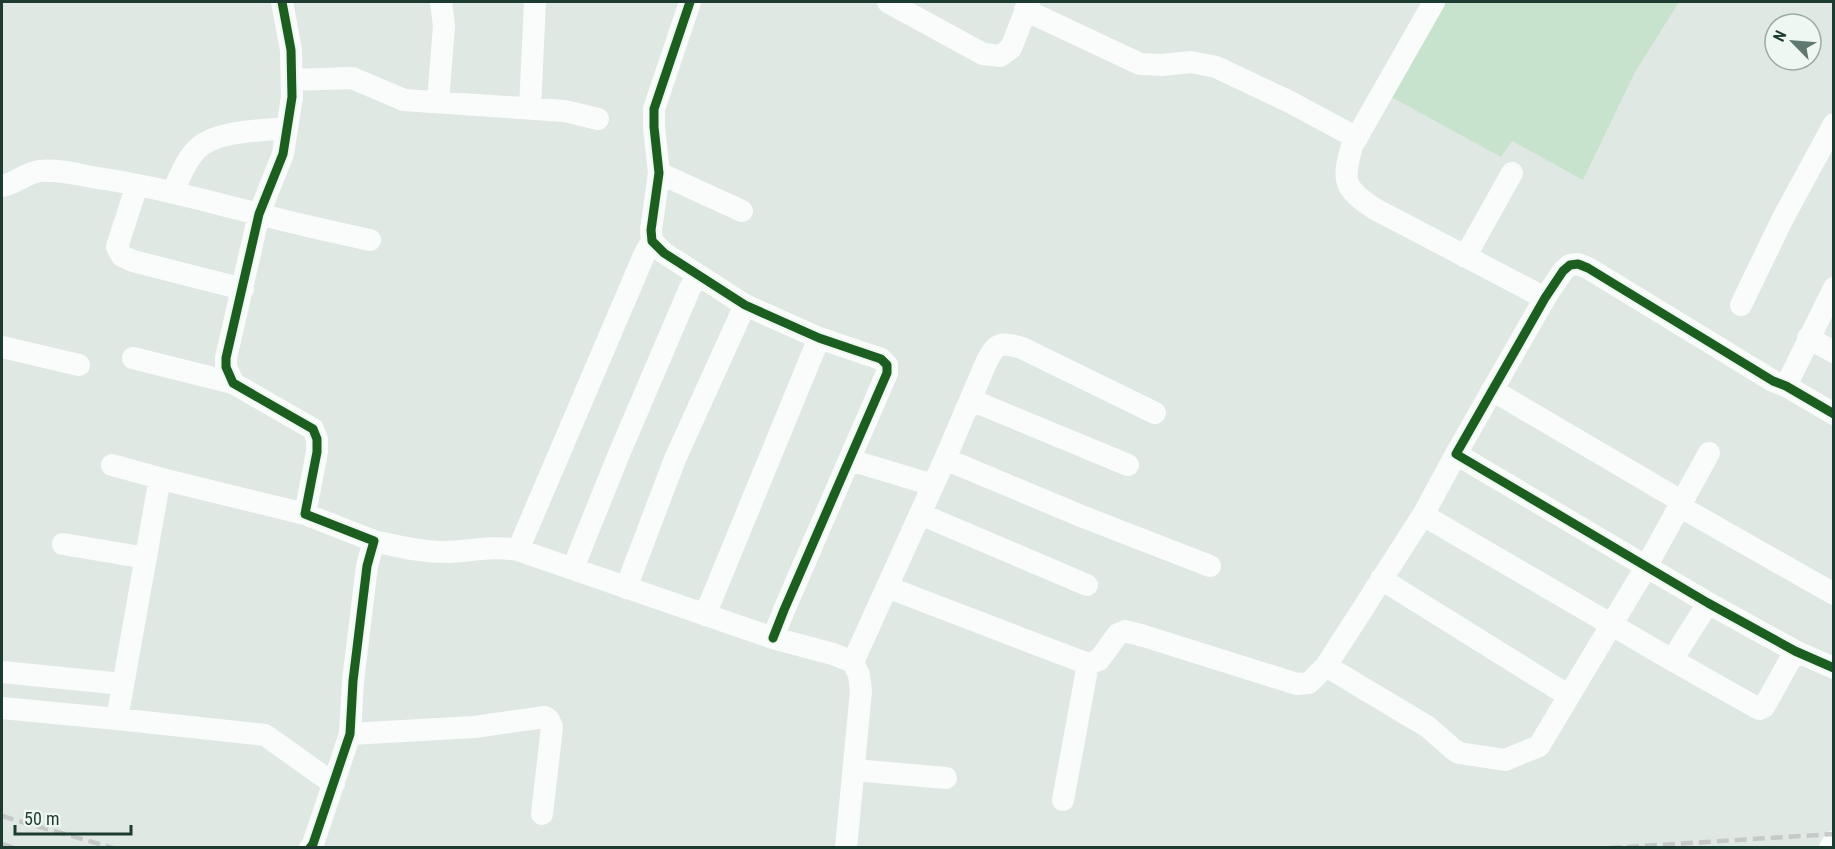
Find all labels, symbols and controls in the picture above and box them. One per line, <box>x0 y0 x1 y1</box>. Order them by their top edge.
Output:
north arrow <box>1763 12 1823 72</box>
text: N <box>1769 27 1791 44</box>
scale bar <box>15 798 130 836</box>
text: 50 m <box>24 808 59 829</box>

